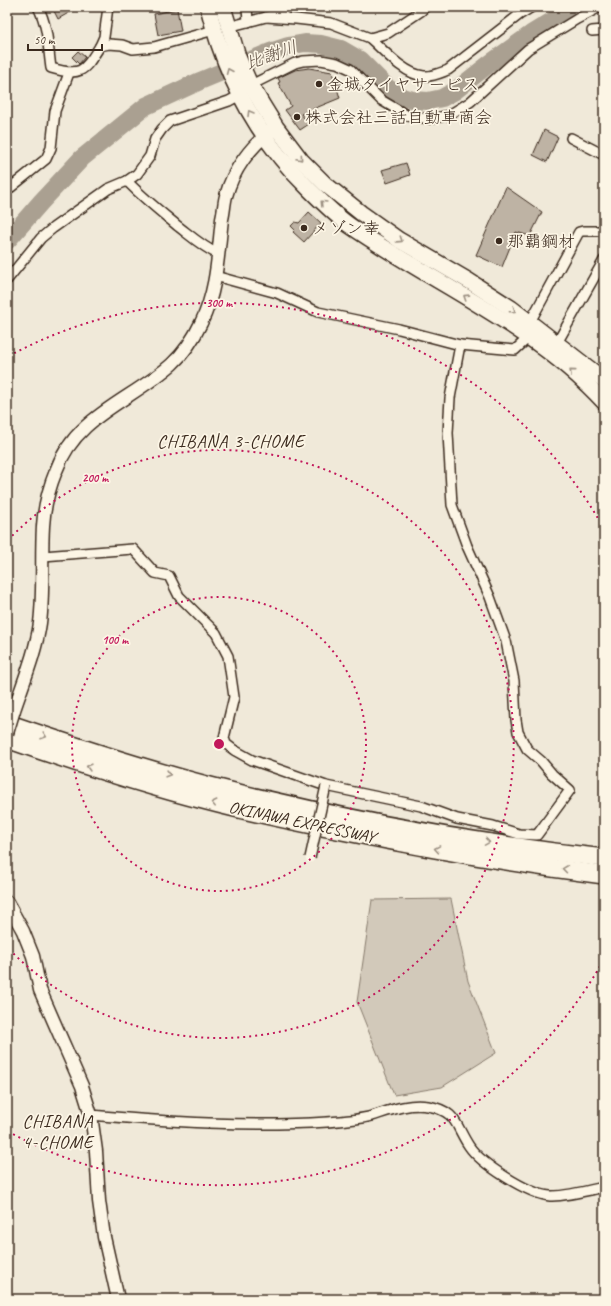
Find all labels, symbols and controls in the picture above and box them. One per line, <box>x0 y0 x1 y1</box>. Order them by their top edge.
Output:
scale bar <box>28 26 102 52</box>
text: 50 m <box>34 32 56 48</box>
water label: 比謝川 <box>242 36 300 74</box>
one-way arrow <box>226 68 234 76</box>
place label: 金城タイヤサービス <box>327 74 479 95</box>
marker: 金城タイヤサービス <box>314 79 324 89</box>
place label: 株式会社三話自動車商会 <box>305 107 492 128</box>
one-way arrow <box>247 110 255 117</box>
marker: 株式会社三話自動車商会 <box>292 112 302 122</box>
one-way arrow <box>295 153 302 161</box>
one-way arrow <box>320 200 328 208</box>
place label: メゾン幸 <box>312 218 380 239</box>
marker: メゾン幸 <box>299 223 309 233</box>
place label: 那覇鋼材 <box>507 231 575 252</box>
one-way arrow <box>396 236 403 243</box>
marker: 那覇鋼材 <box>494 236 504 246</box>
one-way arrow <box>463 294 470 302</box>
text: 300 m <box>206 295 233 311</box>
one-way arrow <box>509 305 516 312</box>
one-way arrow <box>569 370 577 377</box>
district label: CHIBANA 3-CHOME <box>157 430 306 452</box>
text: 200 m <box>82 470 109 486</box>
text: 100 m <box>102 632 129 648</box>
one-way arrow <box>40 731 47 739</box>
centre of rings <box>212 737 226 751</box>
one-way arrow <box>86 763 93 772</box>
one-way arrow <box>164 769 171 778</box>
street label: OKINAWA EXPRESSWAY <box>227 796 380 848</box>
one-way arrow <box>211 799 218 808</box>
one-way arrow <box>483 837 490 846</box>
one-way arrow <box>434 845 440 854</box>
one-way arrow <box>562 866 568 874</box>
district label: CHIBANA 4-CHOME <box>22 1110 95 1153</box>

